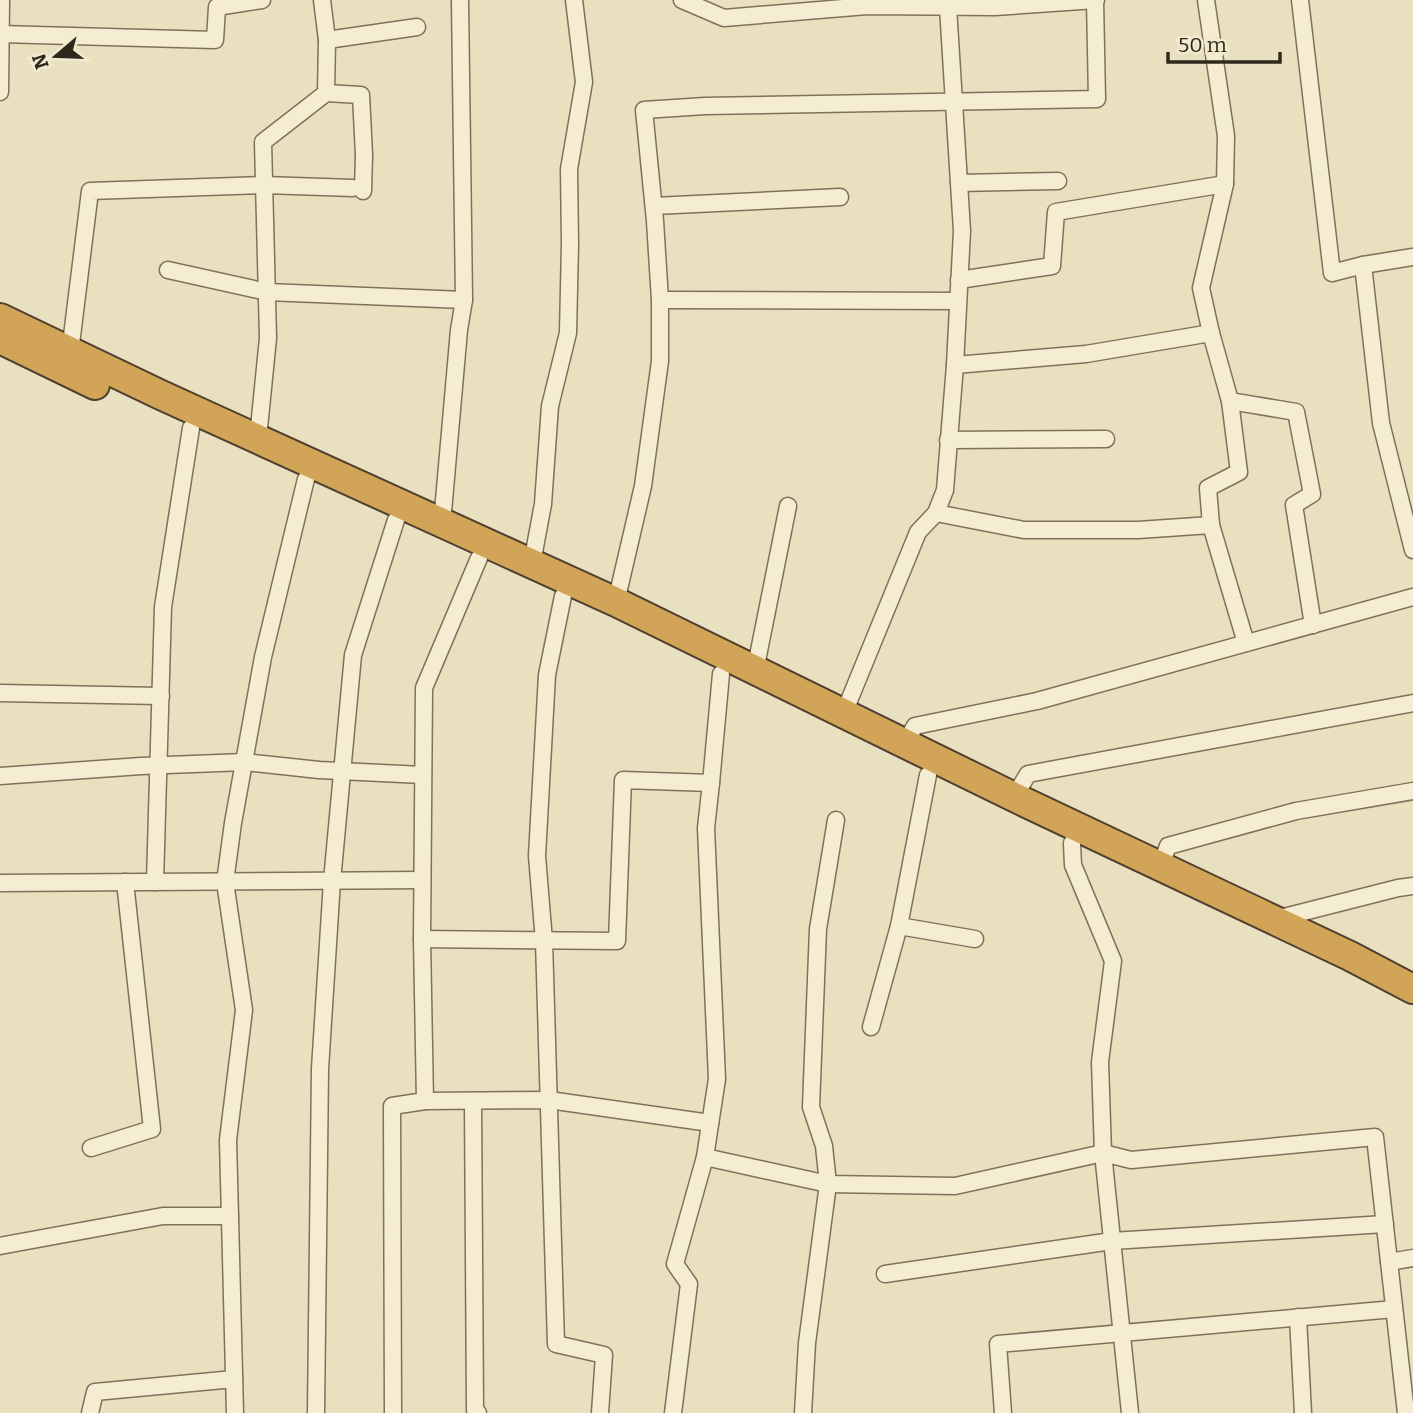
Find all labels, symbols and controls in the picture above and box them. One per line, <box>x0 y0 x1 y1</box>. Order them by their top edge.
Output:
north arrow <box>21 21 91 91</box>
scale bar <box>1168 21 1280 65</box>
text: 50 m <box>1178 32 1227 58</box>
text: N <box>27 50 54 72</box>

